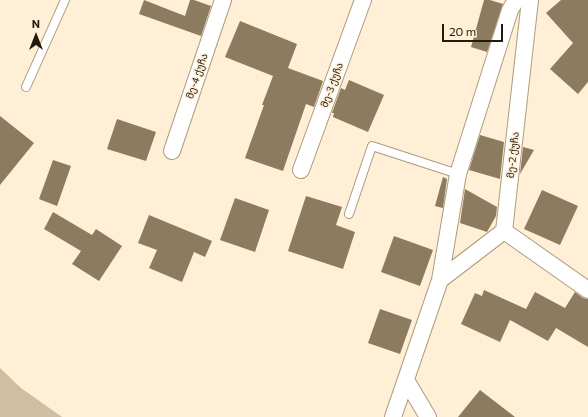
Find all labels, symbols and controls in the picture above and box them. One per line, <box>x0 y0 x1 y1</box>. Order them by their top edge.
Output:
north arrow <box>16 16 56 56</box>
scale bar <box>444 16 505 42</box>
text: N <box>32 17 40 30</box>
text: 20 m <box>449 24 476 38</box>
street label: მე-4 ქუჩა <box>184 52 210 100</box>
street label: მე-3 ქუჩა <box>318 61 346 109</box>
street label: მე-2 ქუჩა <box>505 131 521 179</box>

